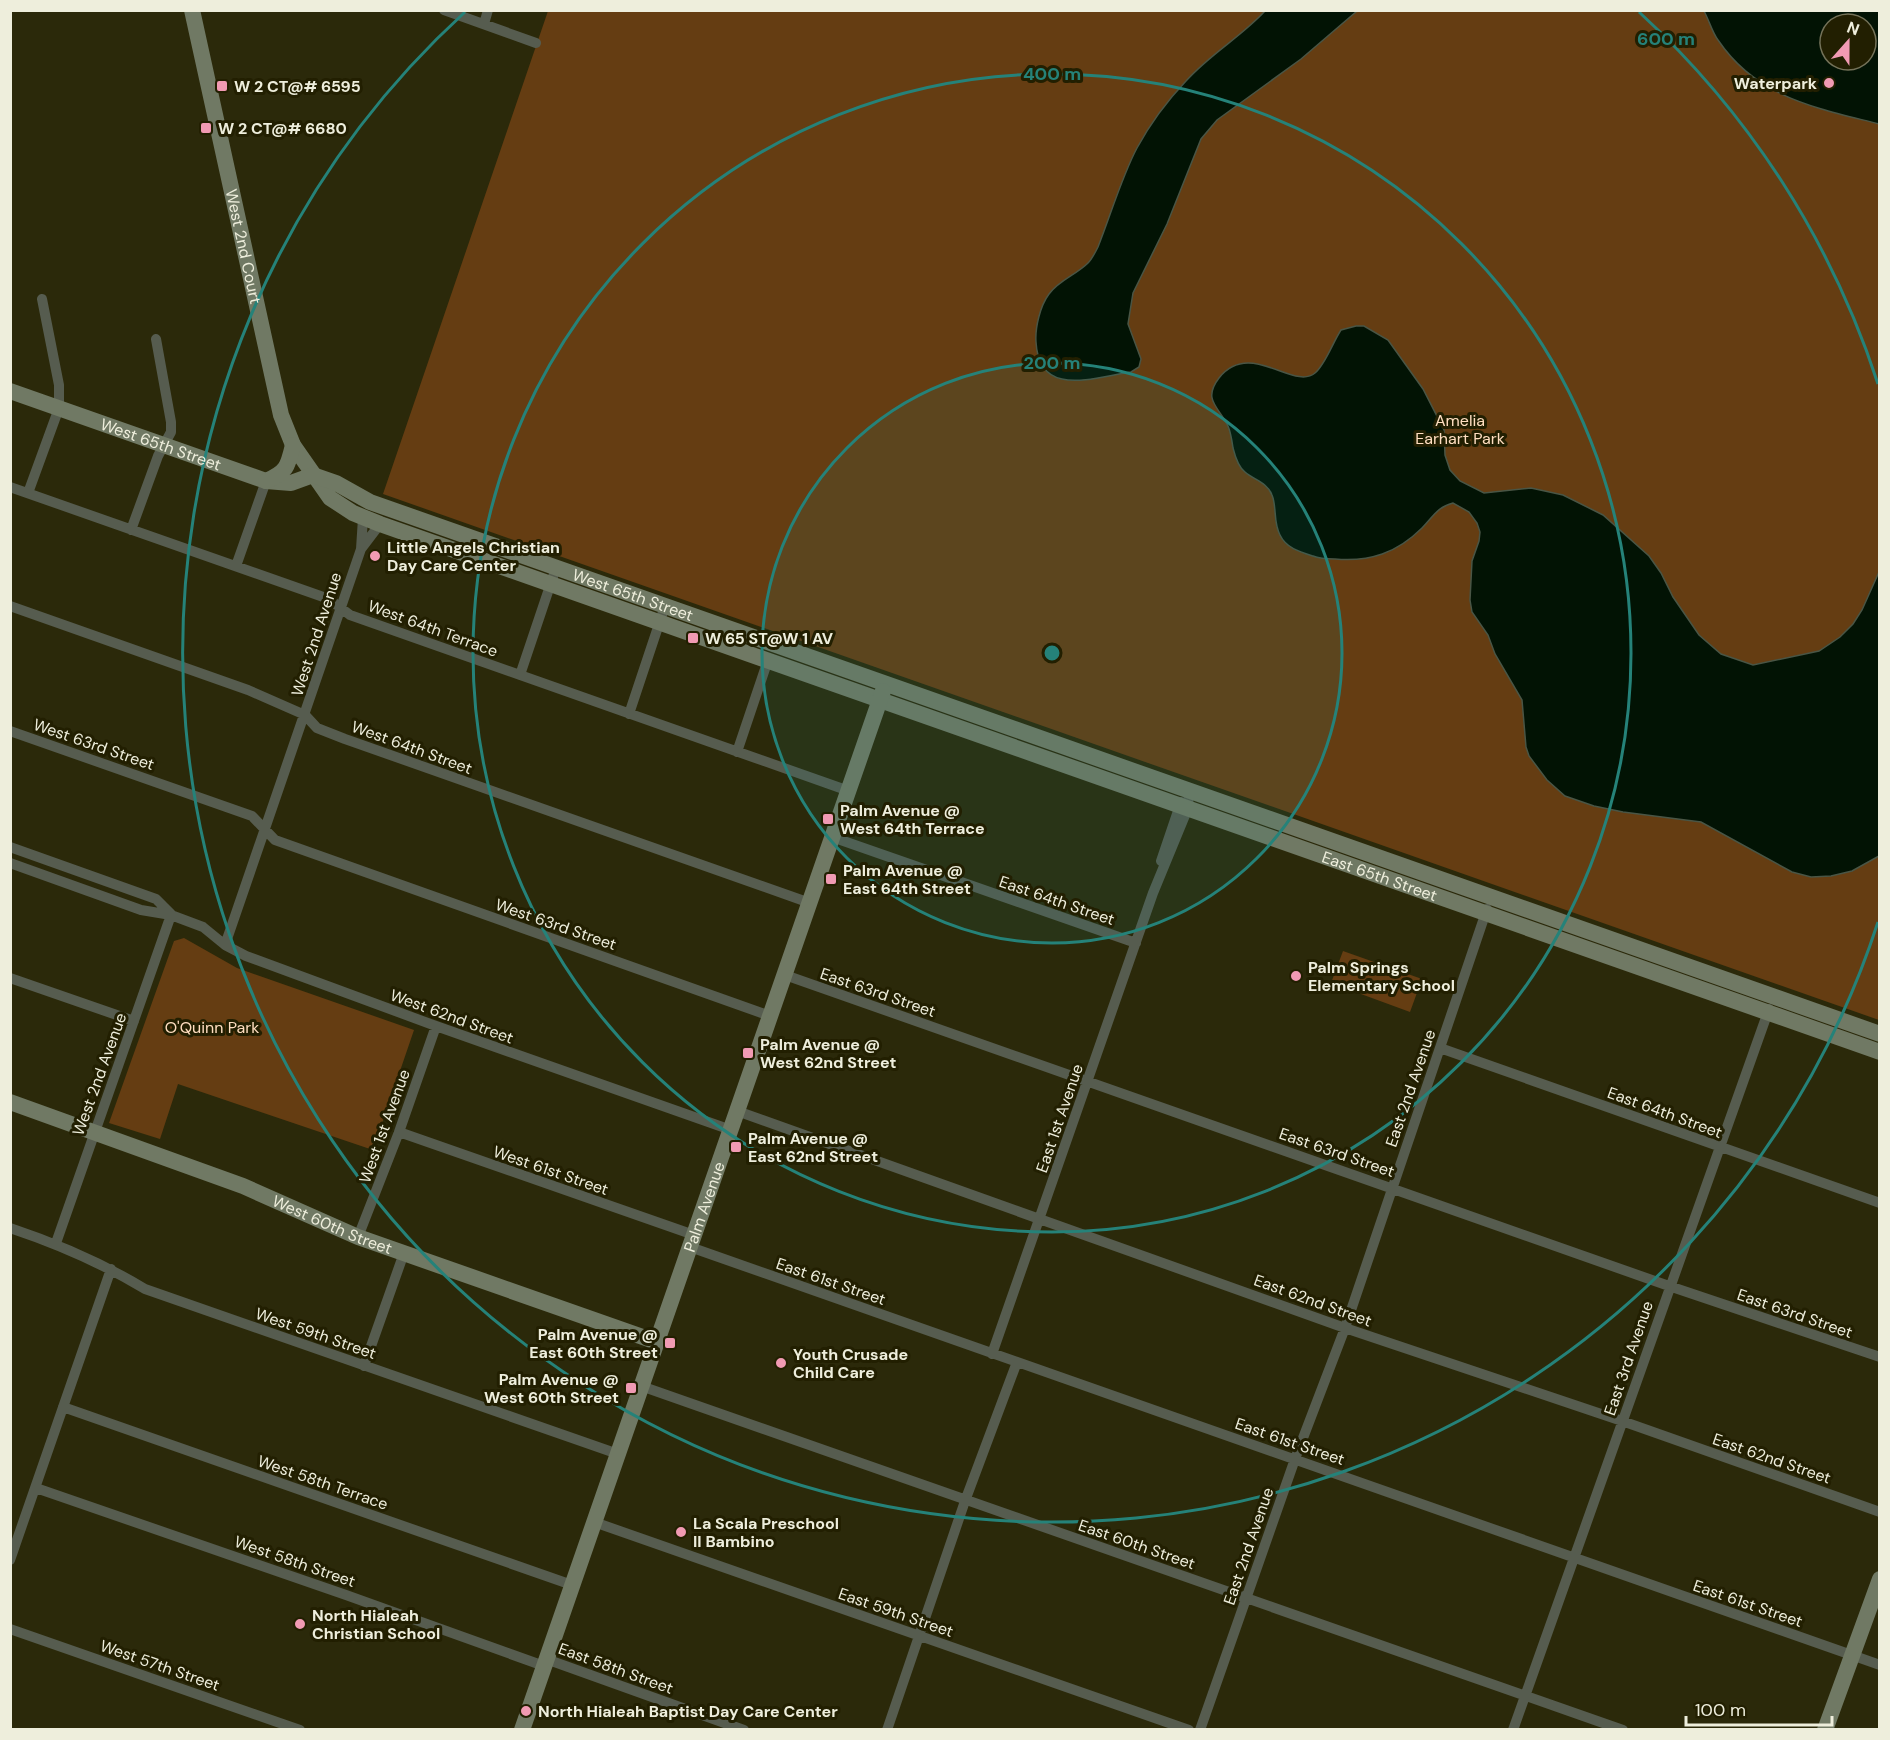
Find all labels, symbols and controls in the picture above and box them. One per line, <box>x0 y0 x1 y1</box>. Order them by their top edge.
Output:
north arrow <box>1818 12 1878 72</box>
text: N <box>1844 17 1862 40</box>
text: 600 m <box>1637 27 1695 51</box>
text: 400 m <box>1023 62 1081 86</box>
place label: Waterpark <box>1734 73 1818 94</box>
place label: W 2 CT@# 6595 <box>234 76 361 97</box>
marker: Waterpark <box>1822 76 1836 90</box>
marker: W 2 CT@# 6595 <box>215 79 229 93</box>
place label: W 2 CT@# 6680 <box>218 118 347 139</box>
marker: W 2 CT@# 6680 <box>199 121 213 135</box>
street label: West 2nd Court <box>221 187 266 306</box>
text: 200 m <box>1024 351 1080 375</box>
park label: Amelia Earhart Park <box>1415 410 1505 449</box>
street label: West 65th Street <box>98 414 224 475</box>
place label: Little Angels Christian Day Care Center <box>387 537 560 576</box>
marker: Little Angels Christian Day Care Center <box>368 549 382 563</box>
street label: West 65th Street <box>570 564 696 626</box>
street label: West 2nd Avenue <box>287 570 346 699</box>
street label: West 64th Terrace <box>365 595 501 662</box>
place label: W 65 ST@W 1 AV <box>705 628 834 649</box>
marker: W 65 ST@W 1 AV <box>686 631 700 645</box>
centre of rings <box>1042 643 1062 663</box>
street label: West 63rd Street <box>31 714 157 775</box>
street label: West 64th Street <box>349 716 475 779</box>
place label: Palm Avenue @ West 64th Terrace <box>840 800 985 839</box>
marker: Palm Avenue @ West 64th Terrace <box>821 812 835 826</box>
street label: East 65th Street <box>1319 846 1440 906</box>
place label: Palm Avenue @ East 64th Street <box>843 860 971 899</box>
street label: East 64th Street <box>996 871 1117 930</box>
marker: Palm Avenue @ East 64th Street <box>824 872 838 886</box>
street label: West 63rd Street <box>493 894 619 955</box>
place label: Palm Springs Elementary School <box>1308 957 1455 996</box>
street label: East 63rd Street <box>817 963 938 1022</box>
marker: Palm Springs Elementary School <box>1289 969 1303 983</box>
street label: West 62nd Street <box>387 984 516 1049</box>
street label: West 2nd Avenue <box>68 1010 131 1138</box>
park label: O'Quinn Park <box>165 1017 259 1038</box>
street label: East 2nd Avenue <box>1381 1027 1440 1150</box>
place label: Palm Avenue @ West 62nd Street <box>760 1034 896 1073</box>
marker: Palm Avenue @ West 62nd Street <box>741 1046 755 1060</box>
street label: East 1st Avenue <box>1031 1061 1088 1175</box>
street label: West 1st Avenue <box>354 1066 415 1186</box>
street label: East 64th Street <box>1604 1082 1725 1143</box>
street label: East 63rd Street <box>1276 1123 1397 1182</box>
place label: Palm Avenue @ East 62nd Street <box>748 1128 878 1167</box>
marker: Palm Avenue @ East 62nd Street <box>729 1140 743 1154</box>
street label: West 61st Street <box>490 1141 611 1200</box>
street label: Palm Avenue <box>679 1159 730 1255</box>
street label: West 60th Street <box>269 1190 395 1259</box>
street label: East 61st Street <box>773 1253 888 1310</box>
street label: East 62nd Street <box>1251 1269 1375 1331</box>
street label: East 63rd Street <box>1734 1284 1855 1343</box>
street label: East 3rd Avenue <box>1599 1298 1658 1418</box>
street label: West 59th Street <box>253 1303 379 1364</box>
place label: Palm Avenue @ East 60th Street <box>529 1324 658 1363</box>
marker: Palm Avenue @ East 60th Street <box>663 1336 677 1350</box>
place label: Youth Crusade Child Care <box>793 1344 908 1383</box>
marker: Youth Crusade Child Care <box>774 1356 788 1370</box>
place label: Palm Avenue @ West 60th Street <box>484 1369 619 1408</box>
marker: Palm Avenue @ West 60th Street <box>624 1381 638 1395</box>
street label: East 61st Street <box>1232 1413 1347 1470</box>
street label: East 62nd Street <box>1710 1428 1834 1489</box>
street label: West 58th Terrace <box>255 1450 391 1515</box>
street label: East 2nd Avenue <box>1219 1485 1278 1608</box>
place label: La Scala Preschool Il Bambino <box>693 1513 839 1552</box>
street label: East 60th Street <box>1076 1515 1198 1574</box>
marker: La Scala Preschool Il Bambino <box>674 1525 688 1539</box>
street label: West 58th Street <box>232 1531 358 1592</box>
street label: East 61st Street <box>1690 1575 1805 1632</box>
street label: East 59th Street <box>836 1583 956 1642</box>
place label: North Hialeah Christian School <box>312 1605 440 1644</box>
marker: North Hialeah Christian School <box>293 1617 307 1631</box>
street label: West 57th Street <box>97 1635 222 1696</box>
street label: East 58th Street <box>556 1638 676 1699</box>
scale bar <box>1686 1689 1832 1727</box>
text: 100 m <box>1695 1698 1746 1722</box>
place label: North Hialeah Baptist Day Care Center <box>538 1701 838 1722</box>
marker: North Hialeah Baptist Day Care Center <box>519 1704 533 1718</box>

